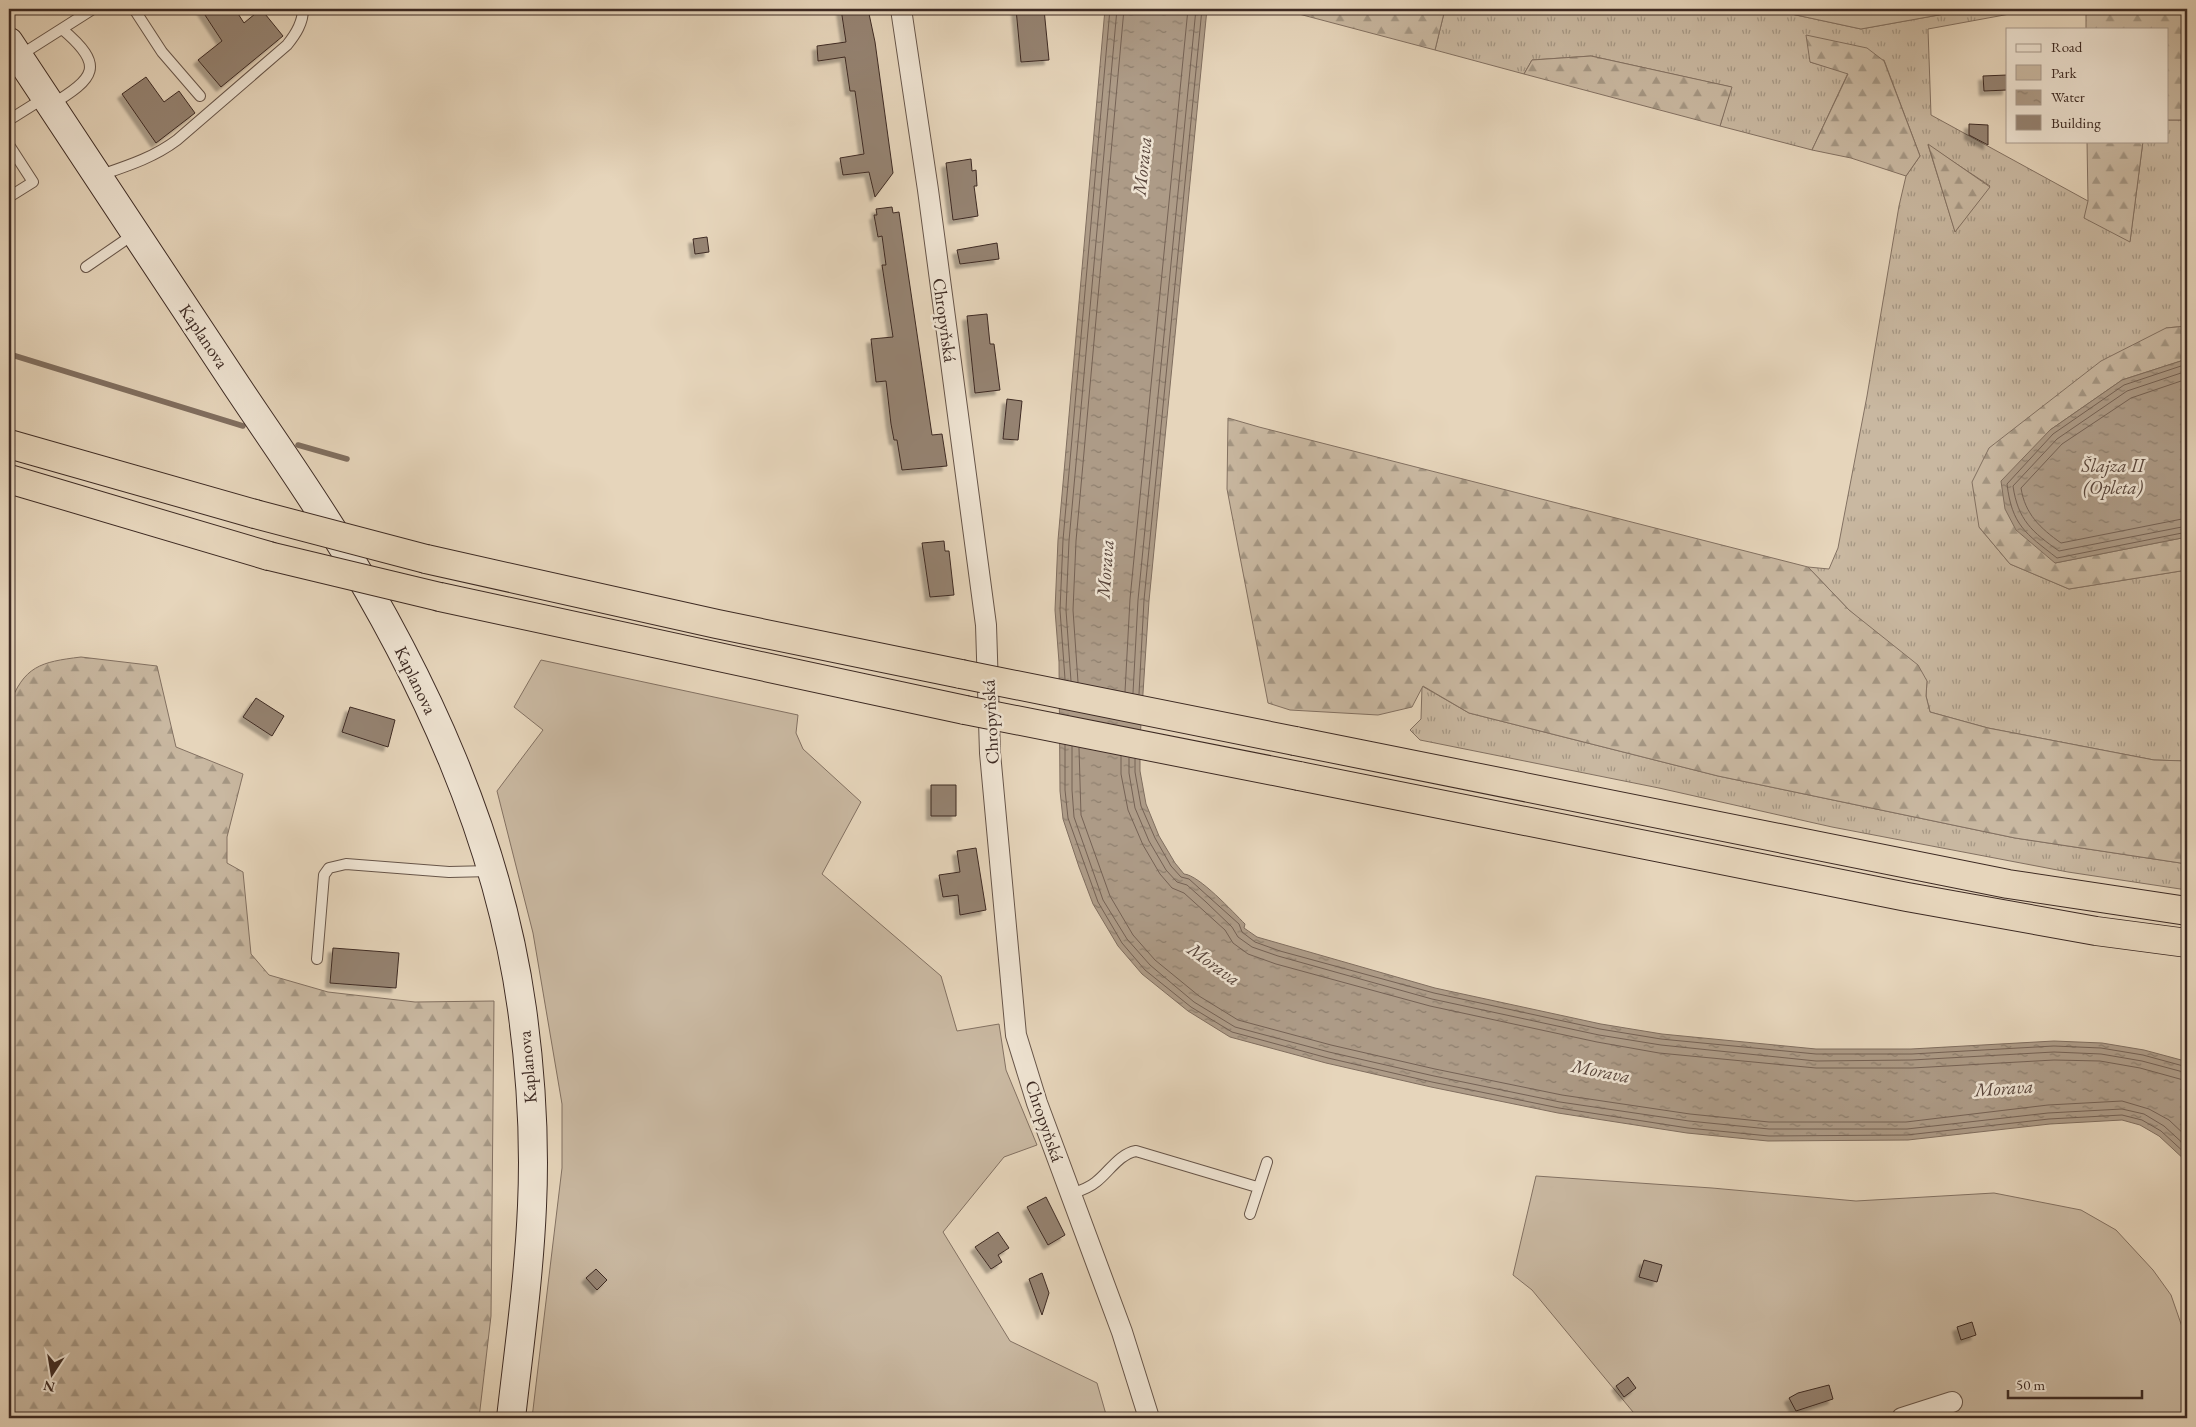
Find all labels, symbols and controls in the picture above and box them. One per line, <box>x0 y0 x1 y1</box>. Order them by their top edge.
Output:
legend <box>2006 28 2168 142</box>
text: Road <box>2051 37 2083 56</box>
text: Park <box>2051 63 2078 82</box>
text: Water <box>2051 87 2085 106</box>
text: Building <box>2051 113 2101 132</box>
water label: Morava <box>1126 135 1158 198</box>
street label: Chropyňská <box>928 276 962 364</box>
street label: Kaplanova <box>174 299 234 373</box>
water label: Šlajza II (Opleta) <box>2081 453 2147 500</box>
water label: Morava <box>1090 539 1120 600</box>
street label: Kaplanova <box>390 642 443 719</box>
street label: Chropyňská <box>976 678 1004 765</box>
water label: Morava <box>1182 936 1245 991</box>
street label: Kaplanova <box>512 1029 542 1104</box>
water label: Morava <box>1569 1053 1632 1089</box>
water label: Morava <box>1973 1073 2034 1103</box>
street label: Chropyňská <box>1020 1077 1070 1166</box>
north arrow <box>28 1350 78 1400</box>
scale bar <box>2008 1367 2142 1399</box>
text: 50 m <box>2016 1375 2045 1394</box>
text: N <box>41 1377 57 1397</box>

